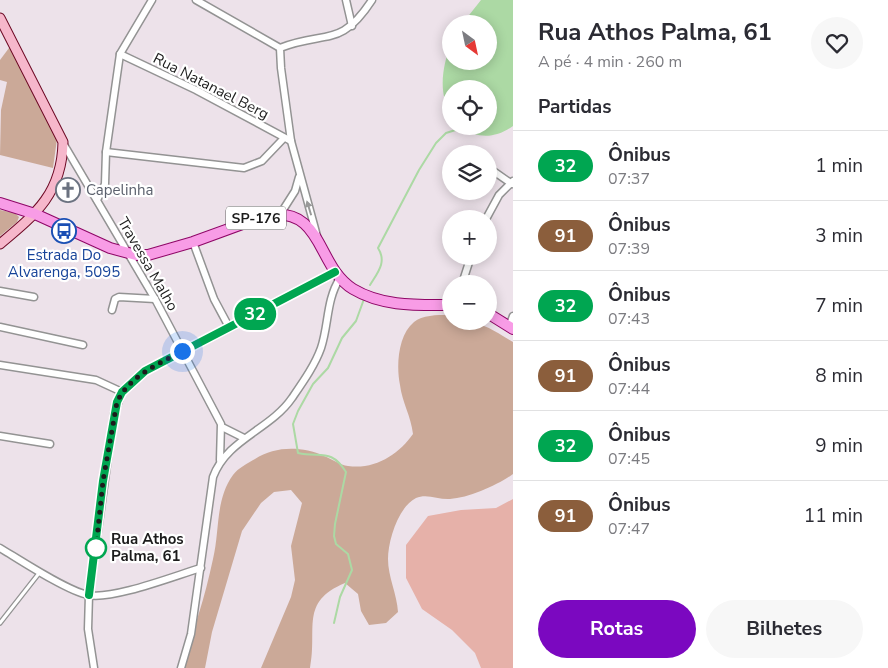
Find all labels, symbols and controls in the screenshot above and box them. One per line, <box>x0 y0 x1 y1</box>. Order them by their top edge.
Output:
north arrow <box>442 15 498 70</box>
map controls <box>442 15 497 330</box>
text: Rua Athos Palma, 61 <box>538 16 772 48</box>
button: heart <box>811 17 863 69</box>
street label: Rua Natanael Berg <box>150 48 272 124</box>
text: A pé · 4 min · 260 m <box>538 51 682 73</box>
button: locate <box>442 80 497 135</box>
text: Partidas <box>538 94 612 120</box>
text: Ônibus <box>608 142 671 168</box>
button: layers <box>442 145 497 200</box>
text: 1 min <box>815 153 863 179</box>
text: 32 <box>555 154 576 178</box>
text: 07:37 <box>608 168 650 190</box>
church icon: Capelinha <box>55 177 81 203</box>
place label: Capelinha <box>86 180 153 200</box>
one-way arrow <box>304 201 312 216</box>
road number: SP-176 <box>226 207 286 230</box>
button: + <box>442 210 497 265</box>
text: Ônibus <box>608 212 671 238</box>
street label: Travessa Malho <box>113 214 183 314</box>
bus stop icon: Estrada Do Alvarenga, 5095 <box>51 218 77 244</box>
text: 3 min <box>815 223 863 249</box>
text: 91 <box>555 224 576 248</box>
text: 07:39 <box>608 238 650 260</box>
place label: Estrada Do Alvarenga, 5095 <box>8 245 120 282</box>
button: − <box>442 275 497 330</box>
text: Ônibus <box>608 282 671 308</box>
text: 7 min <box>815 293 863 319</box>
text: 32 <box>555 294 576 318</box>
line badge: 32 <box>232 298 278 330</box>
text: 32 <box>244 302 266 326</box>
text: 07:43 <box>608 308 650 330</box>
your location <box>170 339 195 364</box>
text: Ônibus <box>608 352 671 378</box>
text: 8 min <box>815 363 863 389</box>
text: 91 <box>555 364 576 388</box>
text: 07:44 <box>608 378 650 400</box>
text: Ônibus <box>608 422 671 448</box>
text: 9 min <box>815 433 863 459</box>
text: 32 <box>555 434 576 458</box>
text: 07:45 <box>608 448 650 470</box>
text: Ônibus <box>608 492 671 518</box>
text: 11 min <box>804 503 863 529</box>
text: 91 <box>555 504 576 528</box>
text: 07:47 <box>608 518 650 540</box>
place label: Rua Athos Palma, 61 <box>111 529 184 566</box>
marker: Rua Athos Palma, 61 <box>85 537 107 559</box>
button: Rotas <box>538 600 696 658</box>
button: Bilhetes <box>706 600 863 658</box>

